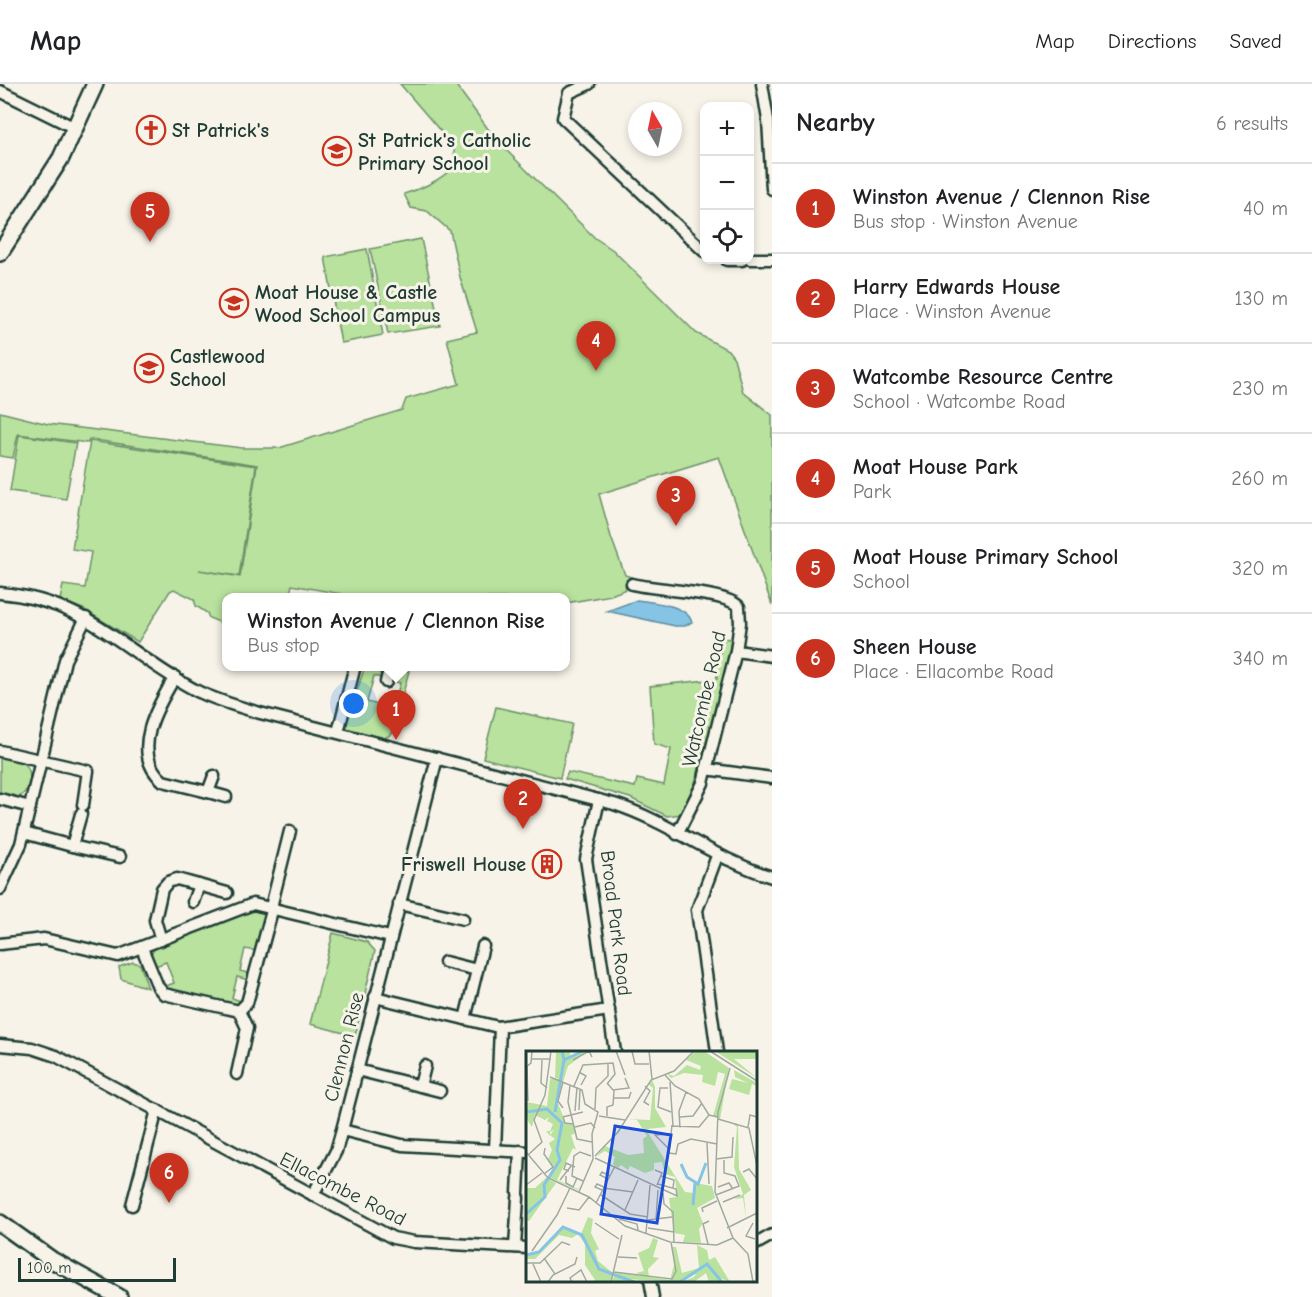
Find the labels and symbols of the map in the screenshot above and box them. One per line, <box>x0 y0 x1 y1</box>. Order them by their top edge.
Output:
north arrow <box>628 102 682 156</box>
church icon: St Patrick's <box>135 114 167 146</box>
place label: St Patrick's <box>172 119 269 142</box>
place label: St Patrick's Catholic Primary School <box>358 129 531 175</box>
school or university icon: St Patrick's Catholic Primary School <box>321 135 353 167</box>
pin: 5 <box>130 192 170 242</box>
place label: Moat House & Castle Wood School Campus <box>255 281 440 327</box>
school or university icon: Moat House & Castle Wood School Campus <box>218 287 250 319</box>
pin: 4 <box>576 322 616 371</box>
place label: Castlewood School <box>170 345 265 391</box>
school or university icon: Castlewood School <box>133 352 165 384</box>
pin: 3 <box>656 476 696 526</box>
street label: Watcombe Road <box>677 629 731 769</box>
your location <box>339 689 368 718</box>
pin: 1 <box>376 690 416 740</box>
pin: 2 <box>504 780 542 829</box>
building icon: Friswell House <box>531 848 563 880</box>
street label: Broad Park Road <box>596 849 636 997</box>
place label: Friswell House <box>401 853 526 876</box>
street label: Clennon Rise <box>319 990 369 1104</box>
inset map <box>526 1051 757 1282</box>
street label: Ellacombe Road <box>276 1147 410 1231</box>
pin: 6 <box>150 1154 188 1203</box>
scale bar <box>18 1255 176 1282</box>

